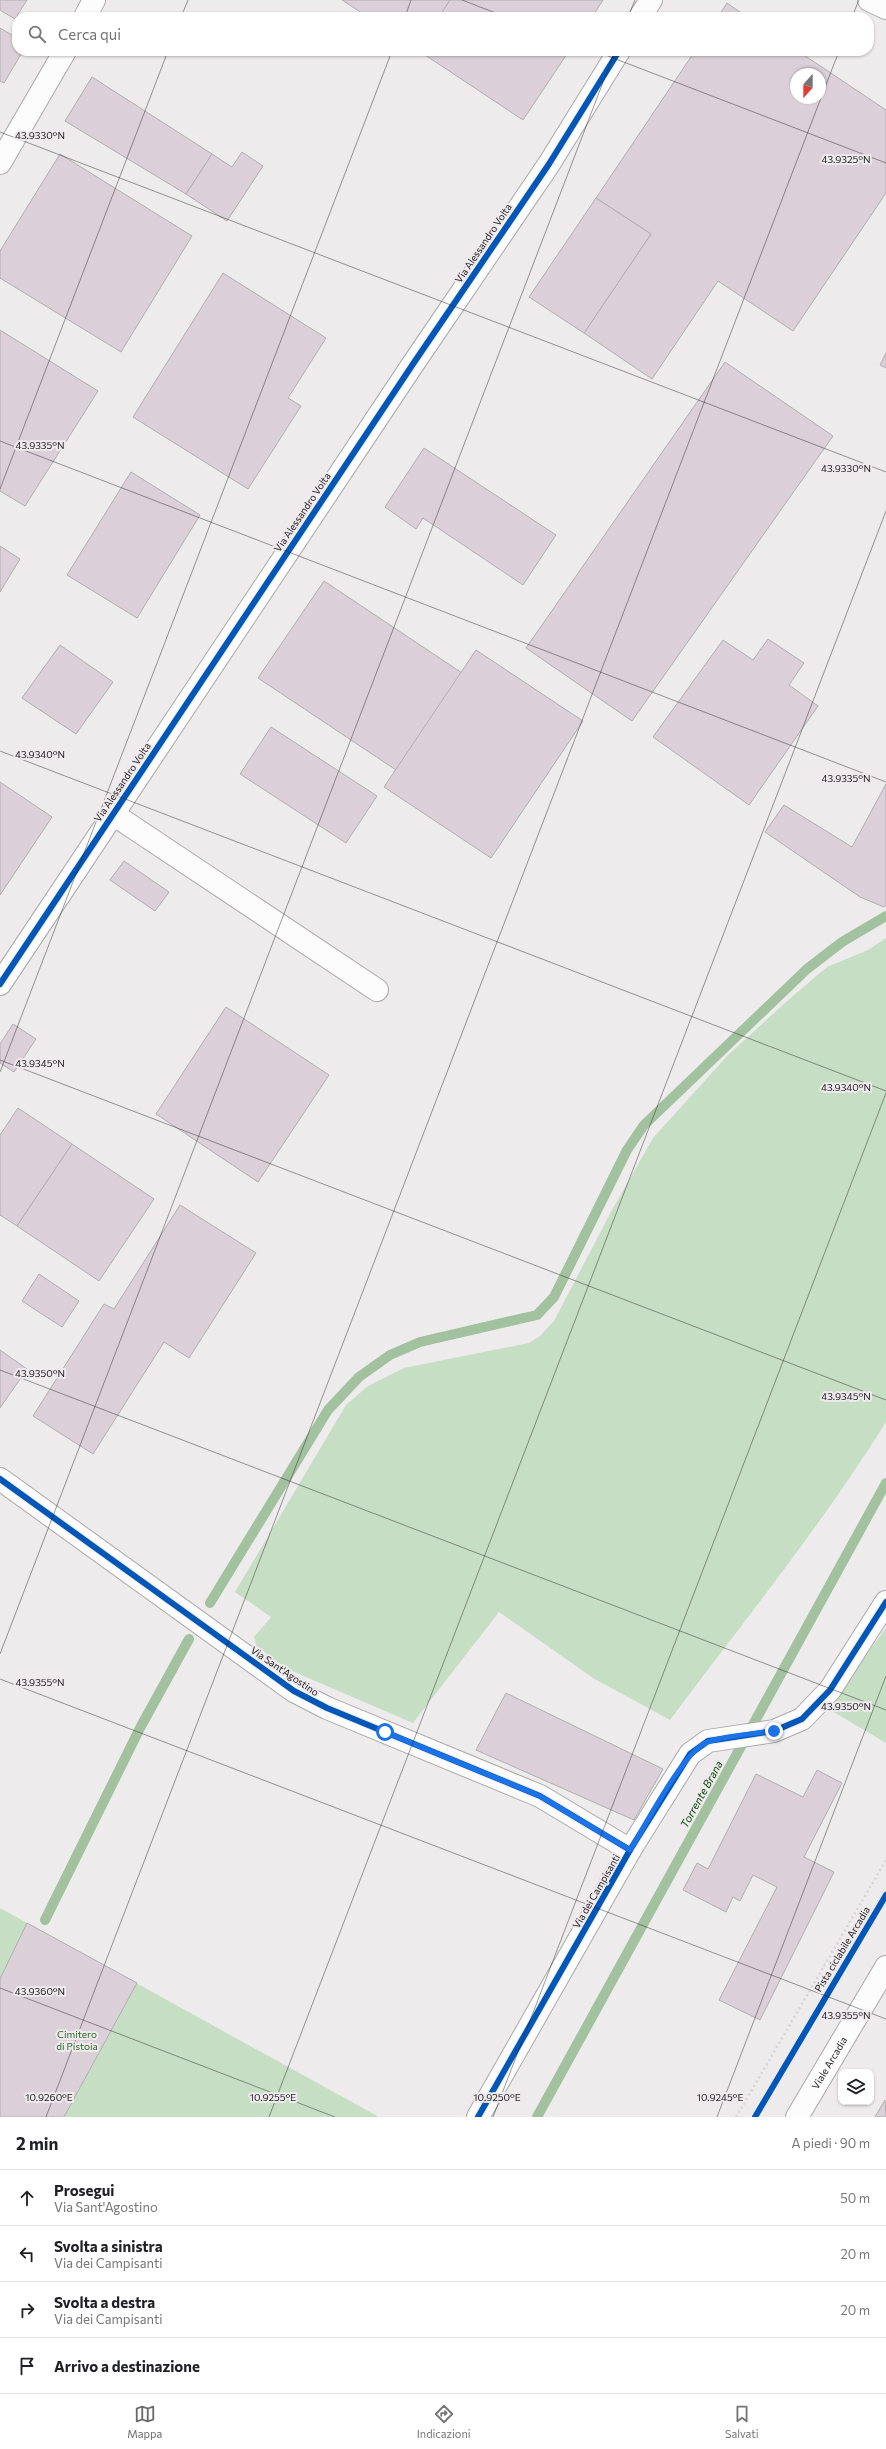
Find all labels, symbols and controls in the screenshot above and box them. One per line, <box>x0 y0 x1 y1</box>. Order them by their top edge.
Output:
search box <box>12 12 874 56</box>
icon: search <box>26 23 48 45</box>
text: Cerca qui <box>58 25 121 43</box>
north arrow <box>790 68 826 104</box>
text: 43.9330°N <box>15 129 65 141</box>
text: 43.9325°N <box>822 153 870 165</box>
street label: Via Alessandro Volta <box>452 201 514 285</box>
text: 43.9335°N <box>15 439 65 451</box>
text: 43.9330°N <box>821 462 871 474</box>
street label: Via Alessandro Volta <box>271 470 333 554</box>
street label: Via Alessandro Volta <box>91 740 153 824</box>
text: 43.9340°N <box>15 748 65 760</box>
text: 43.9335°N <box>821 772 871 784</box>
text: 43.9345°N <box>15 1057 65 1069</box>
text: 43.9340°N <box>821 1081 871 1093</box>
text: 43.9350°N <box>15 1367 65 1379</box>
text: 43.9345°N <box>821 1390 871 1402</box>
street label: Via Sant'Agostino <box>249 1644 321 1698</box>
text: 43.9355°N <box>15 1676 65 1688</box>
text: 43.9350°N <box>821 1700 871 1712</box>
route end <box>765 1722 783 1740</box>
route start <box>376 1723 394 1741</box>
water label: Torrente Brana <box>677 1758 725 1830</box>
street label: Via dei Campisanti <box>570 1852 622 1930</box>
street label: Pista ciclabile Arcadia <box>812 1904 872 1994</box>
text: 43.9360°N <box>15 1985 65 1997</box>
text: 43.9355°N <box>821 2009 871 2021</box>
park label: Cimitero di Pistoia <box>56 2028 98 2052</box>
street label: Viale Arcadia <box>809 2034 849 2091</box>
map controls <box>838 2069 874 2105</box>
button: layers <box>838 2069 874 2105</box>
text: 10.9260°E <box>25 2091 73 2103</box>
text: 10.9255°E <box>250 2091 296 2103</box>
text: 10.9250°E <box>473 2091 521 2103</box>
text: 10.9245°E <box>697 2091 743 2103</box>
text: 2 min <box>16 2133 58 2154</box>
text: A piedi · 90 m <box>792 2135 870 2151</box>
text: Prosegui <box>54 2181 114 2199</box>
icon: ahead <box>16 2187 38 2209</box>
text: 50 m <box>840 2190 870 2206</box>
text: Via Sant'Agostino <box>54 2199 158 2215</box>
text: Svolta a sinistra <box>54 2237 163 2255</box>
icon: left <box>16 2243 38 2265</box>
text: 20 m <box>841 2246 870 2262</box>
text: Via dei Campisanti <box>54 2255 163 2271</box>
text: Svolta a destra <box>54 2293 155 2311</box>
icon: right <box>16 2299 38 2321</box>
text: 20 m <box>841 2302 870 2318</box>
text: Via dei Campisanti <box>54 2311 163 2327</box>
icon: arrive <box>16 2355 38 2377</box>
text: Arrivo a destinazione <box>54 2357 200 2375</box>
tab: Mappa <box>127 2403 162 2440</box>
tab: Indicazioni <box>417 2403 471 2440</box>
tab: Salvati <box>725 2403 759 2440</box>

